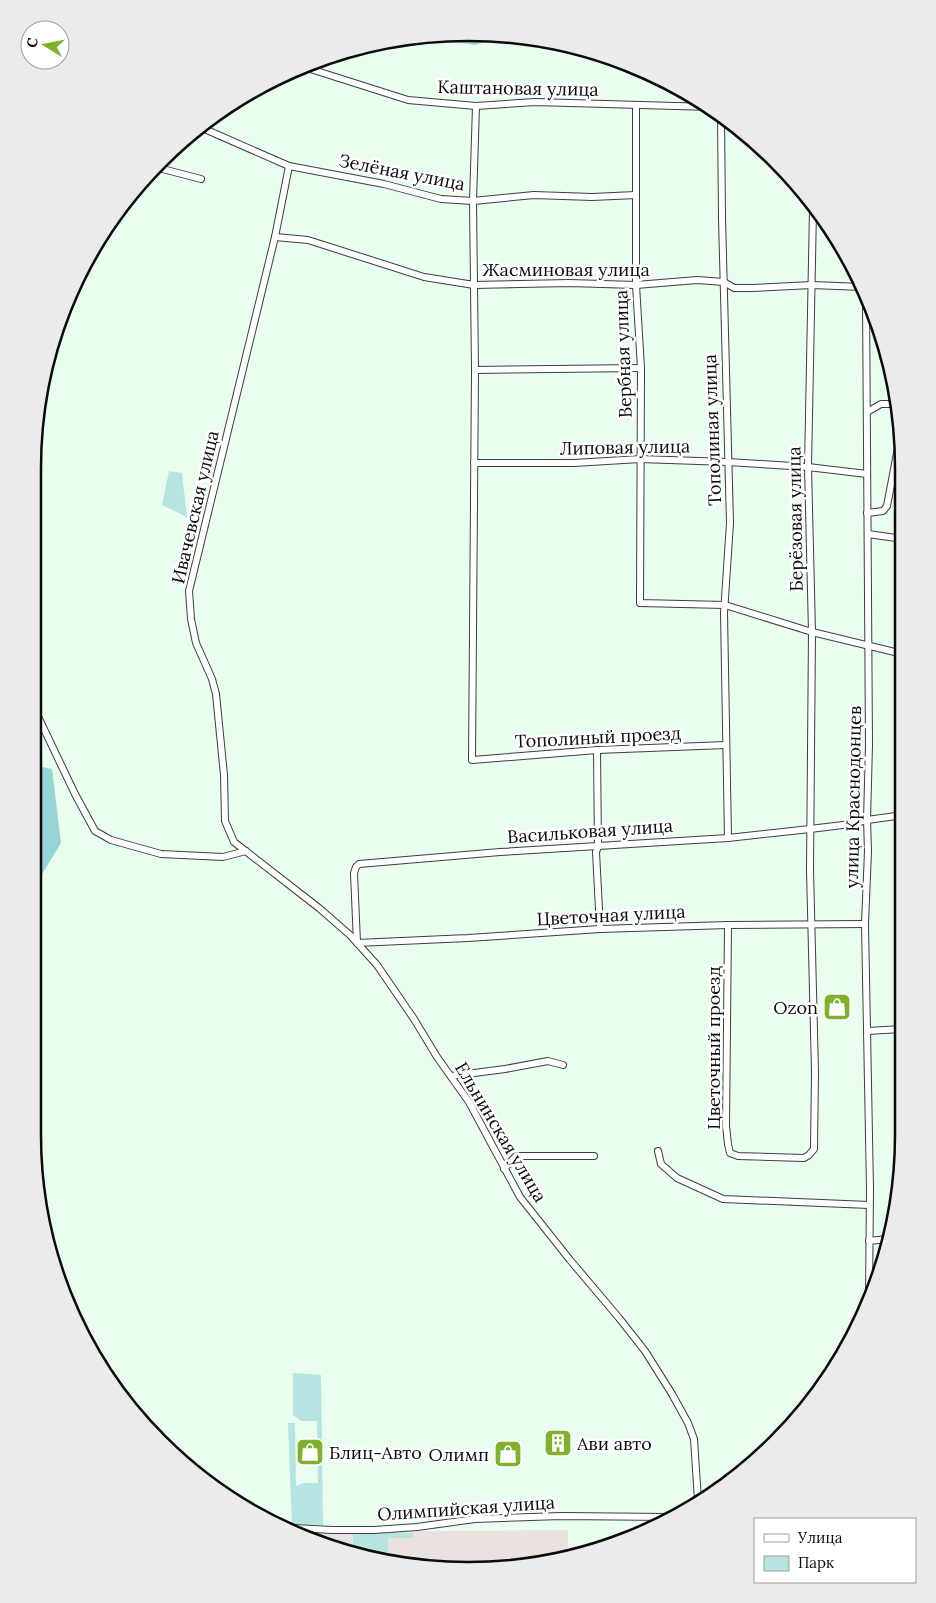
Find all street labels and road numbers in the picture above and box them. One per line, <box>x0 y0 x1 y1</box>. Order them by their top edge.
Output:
street label: Каштановая улица <box>437 75 599 101</box>
street label: Зелёная улица <box>337 149 467 195</box>
street label: Жасминовая улица <box>482 258 650 281</box>
street label: Вербная улица <box>609 289 637 419</box>
street label: Тополиная улица <box>698 354 726 506</box>
street label: Ивачевская улица <box>166 428 224 586</box>
street label: Липовая улица <box>560 434 690 460</box>
street label: Берёзовая улица <box>782 446 808 592</box>
street label: улица Краснодонцев <box>840 705 866 889</box>
street label: Тополиный проезд <box>514 721 682 753</box>
street label: Васильковая улица <box>506 814 674 848</box>
street label: Цветочная улица <box>536 900 686 930</box>
street label: Цветочный проезд <box>702 966 725 1130</box>
street label: Ельнинская улица <box>450 1058 552 1206</box>
street label: Олимпийская улица <box>376 1490 556 1526</box>

